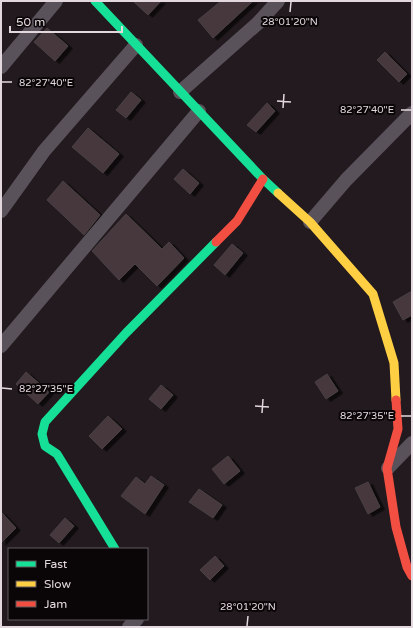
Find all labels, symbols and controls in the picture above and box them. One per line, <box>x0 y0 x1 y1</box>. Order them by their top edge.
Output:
scale bar <box>10 8 122 34</box>
text: 50 m <box>16 15 45 29</box>
text: 28°01'20"N <box>262 16 318 28</box>
text: 82°27'40"E <box>19 77 73 89</box>
text: 82°27'40"E <box>340 104 394 116</box>
text: 82°27'35"E <box>19 383 73 395</box>
text: 82°27'35"E <box>340 410 394 422</box>
legend <box>8 548 148 620</box>
text: Fast <box>44 557 68 571</box>
text: Slow <box>44 577 71 591</box>
text: Jam <box>44 597 67 611</box>
text: 28°01'20"N <box>220 601 276 613</box>

